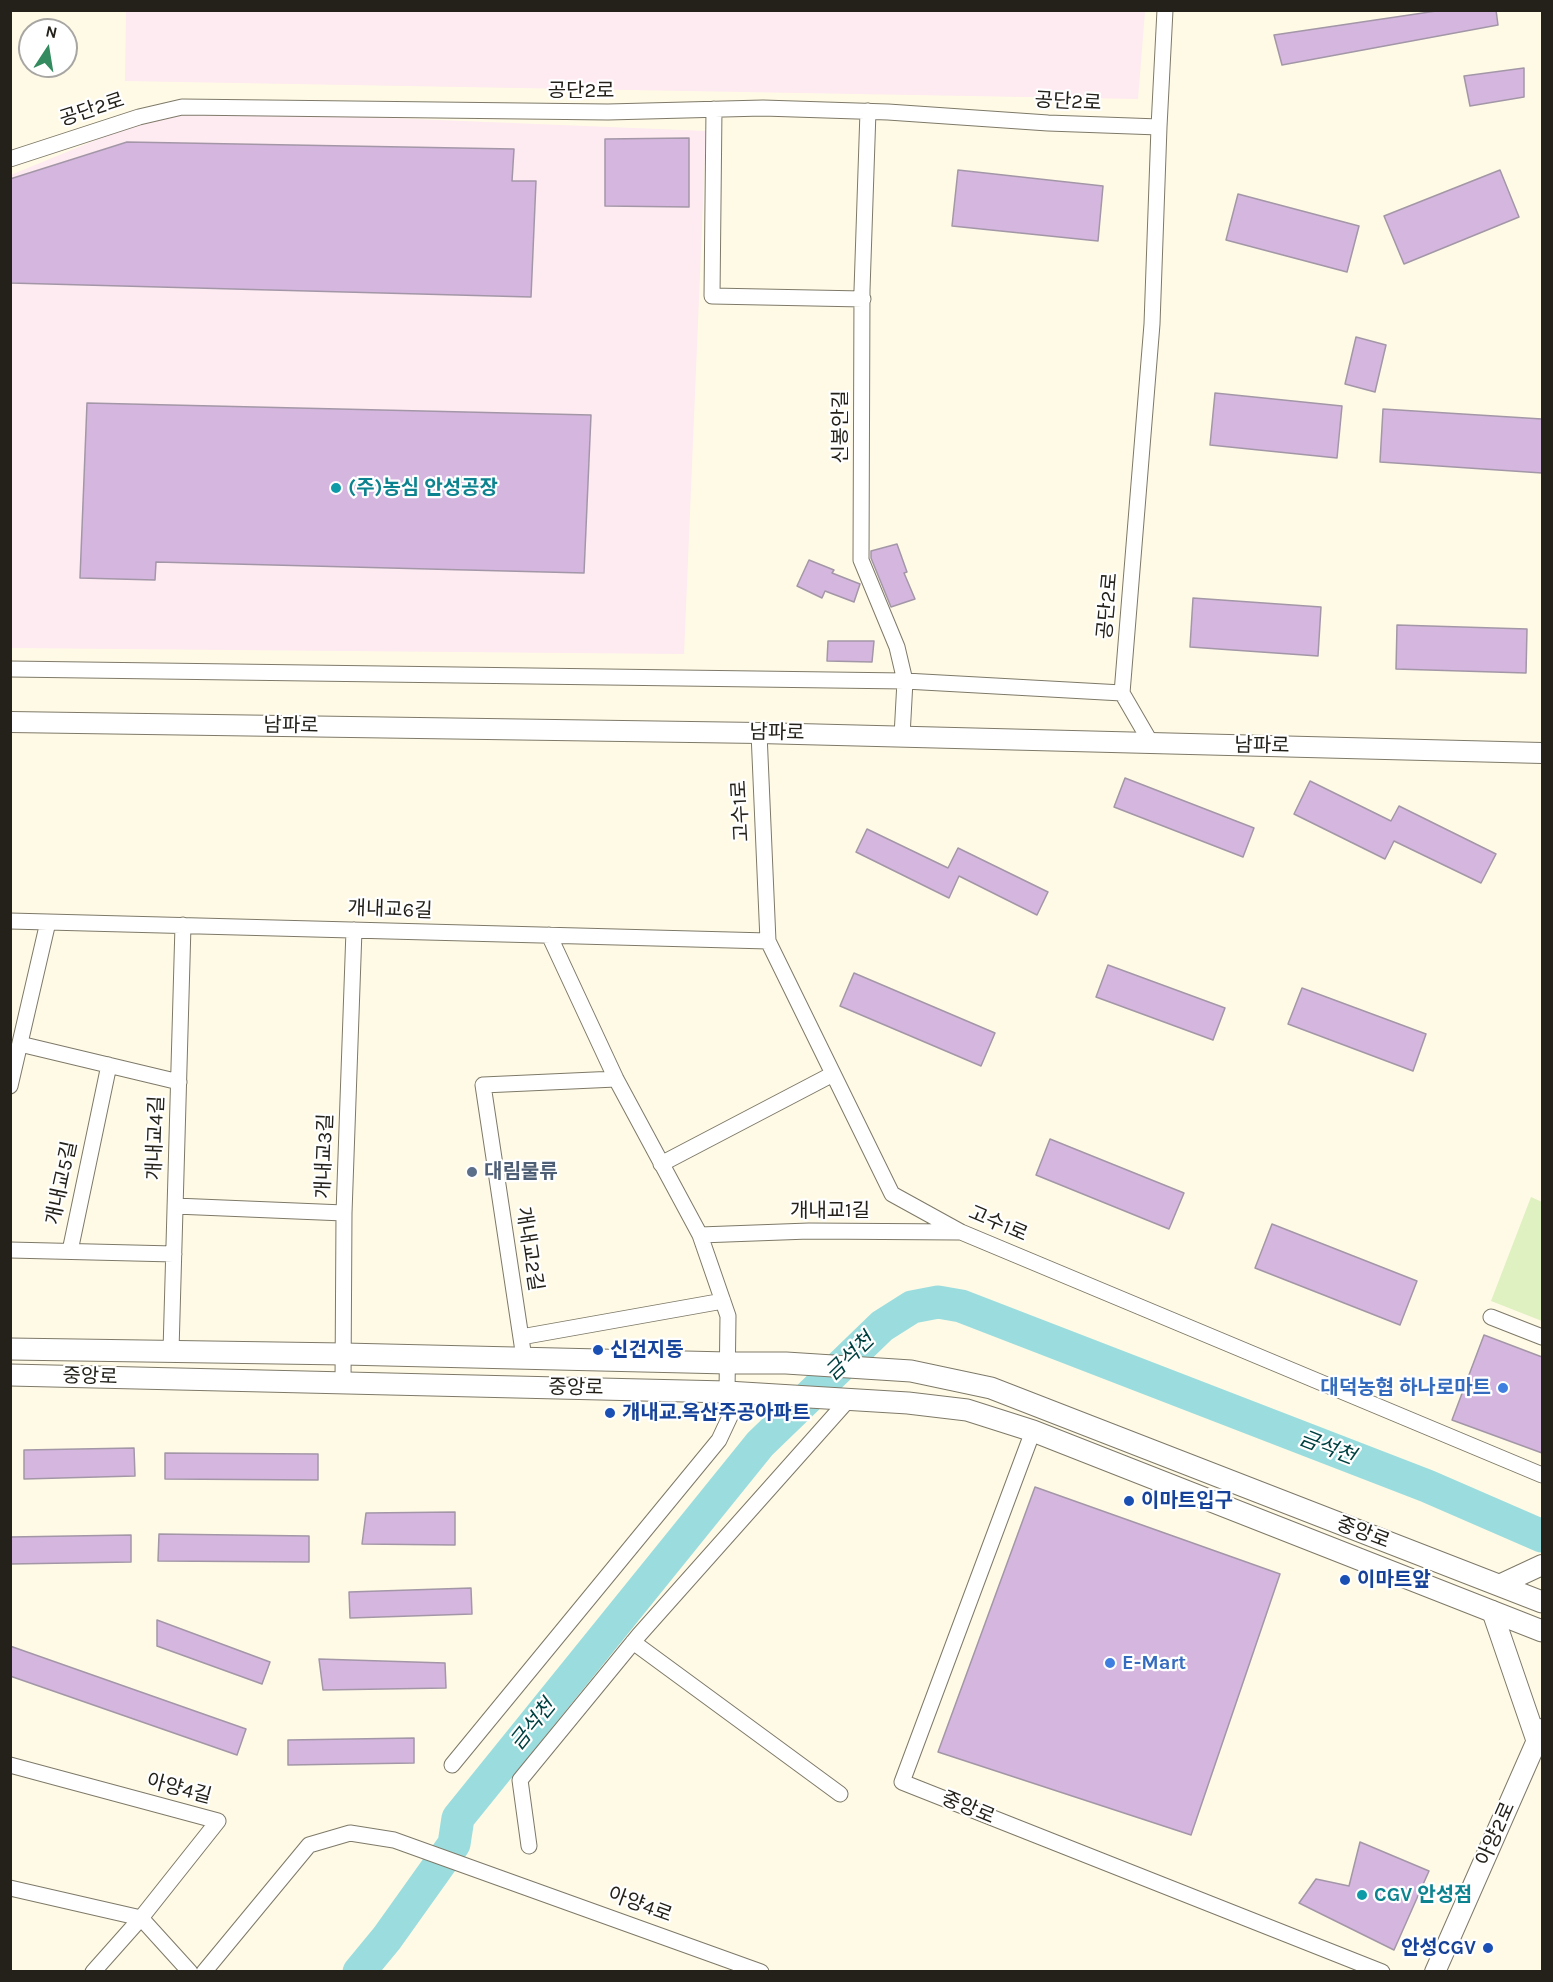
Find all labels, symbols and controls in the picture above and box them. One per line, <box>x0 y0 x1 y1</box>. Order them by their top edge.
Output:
north arrow <box>18 18 78 78</box>
text: N <box>44 21 59 42</box>
street label: 공단2로 <box>548 79 614 103</box>
street label: 공단2로 <box>57 88 127 132</box>
street label: 공단2로 <box>1034 88 1102 116</box>
street label: 신봉안길 <box>829 390 853 464</box>
place label: (주)농심 안성공장 <box>348 476 498 500</box>
marker: (주)농심 안성공장 <box>329 481 343 495</box>
street label: 공단2로 <box>1093 572 1123 640</box>
street label: 남파로 <box>263 714 319 738</box>
street label: 남파로 <box>749 721 805 745</box>
street label: 남파로 <box>1234 734 1290 758</box>
street label: 고수1로 <box>727 780 755 842</box>
street label: 개내교6길 <box>347 897 433 923</box>
street label: 개내교4길 <box>143 1095 169 1181</box>
street label: 개내교3길 <box>312 1113 338 1199</box>
street label: 개내교5길 <box>41 1139 83 1227</box>
place label: 대림물류 <box>484 1160 558 1184</box>
marker: 대림물류 <box>465 1165 479 1179</box>
street label: 개내교1길 <box>790 1199 870 1223</box>
street label: 고수1로 <box>965 1201 1031 1247</box>
street label: 개내교2길 <box>510 1205 548 1293</box>
water label: 금석천 <box>820 1328 880 1386</box>
place label: 신건지동 <box>610 1338 684 1362</box>
marker: 신건지동 <box>591 1343 605 1357</box>
street label: 중앙로 <box>62 1364 118 1390</box>
street label: 중앙로 <box>548 1376 604 1400</box>
place label: 대덕농협 하나로마트 <box>1320 1376 1491 1400</box>
marker: 대덕농협 하나로마트 <box>1496 1381 1510 1395</box>
place label: 개내교.옥산주공아파트 <box>622 1401 810 1425</box>
marker: 개내교.옥산주공아파트 <box>603 1406 617 1420</box>
water label: 금석천 <box>1295 1426 1359 1470</box>
place label: 이마트입구 <box>1141 1489 1233 1513</box>
marker: 이마트입구 <box>1122 1494 1136 1508</box>
street label: 중앙로 <box>1333 1512 1393 1554</box>
place label: 이마트앞 <box>1357 1568 1431 1592</box>
marker: 이마트앞 <box>1338 1573 1352 1587</box>
place label: E-Mart <box>1122 1651 1186 1675</box>
marker: E-Mart <box>1103 1656 1117 1670</box>
water label: 금석천 <box>505 1695 561 1755</box>
street label: 아양4길 <box>144 1769 214 1809</box>
street label: 중앙로 <box>938 1787 998 1829</box>
street label: 아양2로 <box>1471 1799 1521 1869</box>
street label: 아양4로 <box>605 1882 675 1928</box>
place label: CGV 안성점 <box>1374 1883 1473 1907</box>
marker: CGV 안성점 <box>1355 1888 1369 1902</box>
place label: 안성CGV <box>1401 1936 1476 1960</box>
marker: 안성CGV <box>1481 1941 1495 1955</box>

